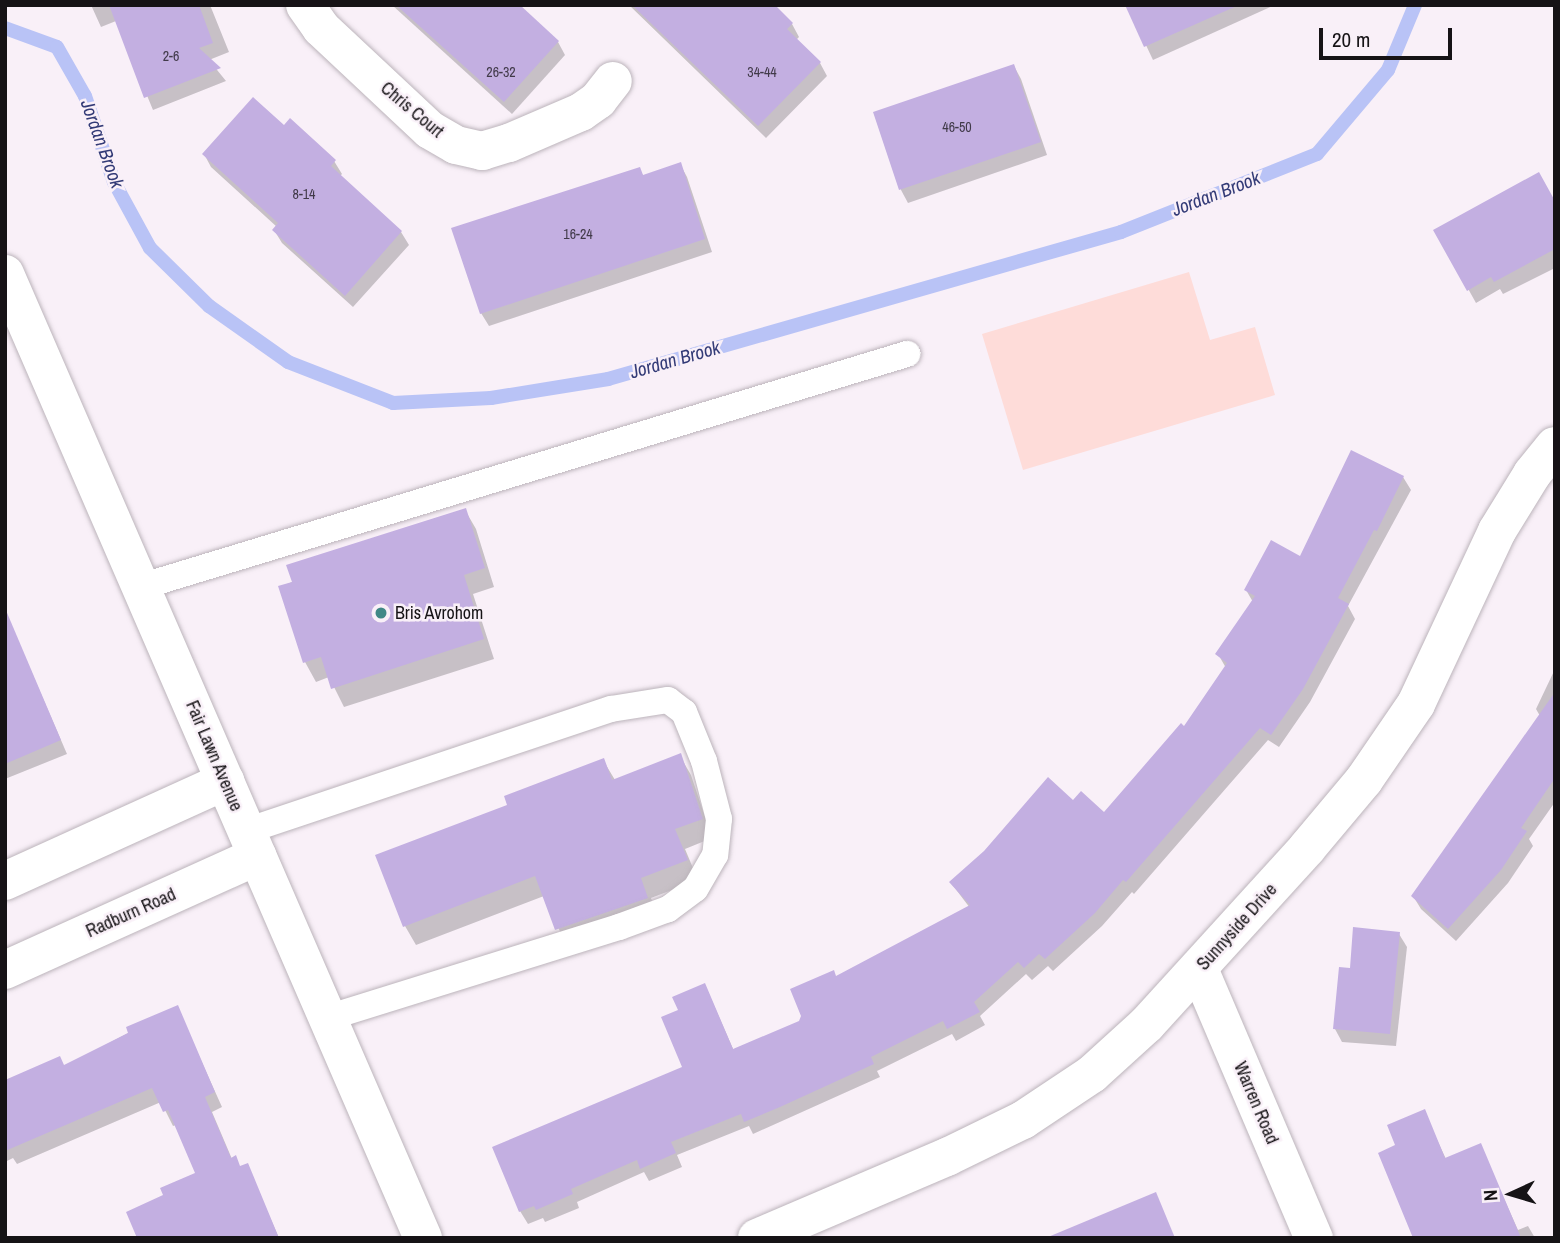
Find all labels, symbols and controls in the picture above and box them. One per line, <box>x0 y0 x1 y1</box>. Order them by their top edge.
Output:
scale bar <box>1322 14 1455 58</box>
text: 20 m <box>1332 25 1370 54</box>
house number: 2-6 <box>163 48 179 64</box>
house number: 26-32 <box>486 64 516 80</box>
house number: 34-44 <box>747 64 777 80</box>
street label: Chris Court <box>376 77 448 143</box>
water label: Jordan Brook <box>75 97 129 191</box>
house number: 46-50 <box>942 119 972 135</box>
water label: Jordan Brook <box>1169 167 1263 221</box>
house number: 8-14 <box>293 186 315 202</box>
house number: 16-24 <box>563 226 593 242</box>
water label: Jordan Brook <box>627 336 723 384</box>
place label: Bris Avrohom <box>395 602 484 624</box>
marker: Bris Avrohom <box>373 605 389 621</box>
street label: Fair Lawn Avenue <box>181 697 247 815</box>
street label: Sunnyside Drive <box>1192 879 1282 975</box>
street label: Radburn Road <box>83 884 179 942</box>
street label: Warren Road <box>1229 1059 1283 1147</box>
north arrow <box>1476 1159 1546 1229</box>
text: N <box>1477 1189 1503 1202</box>

